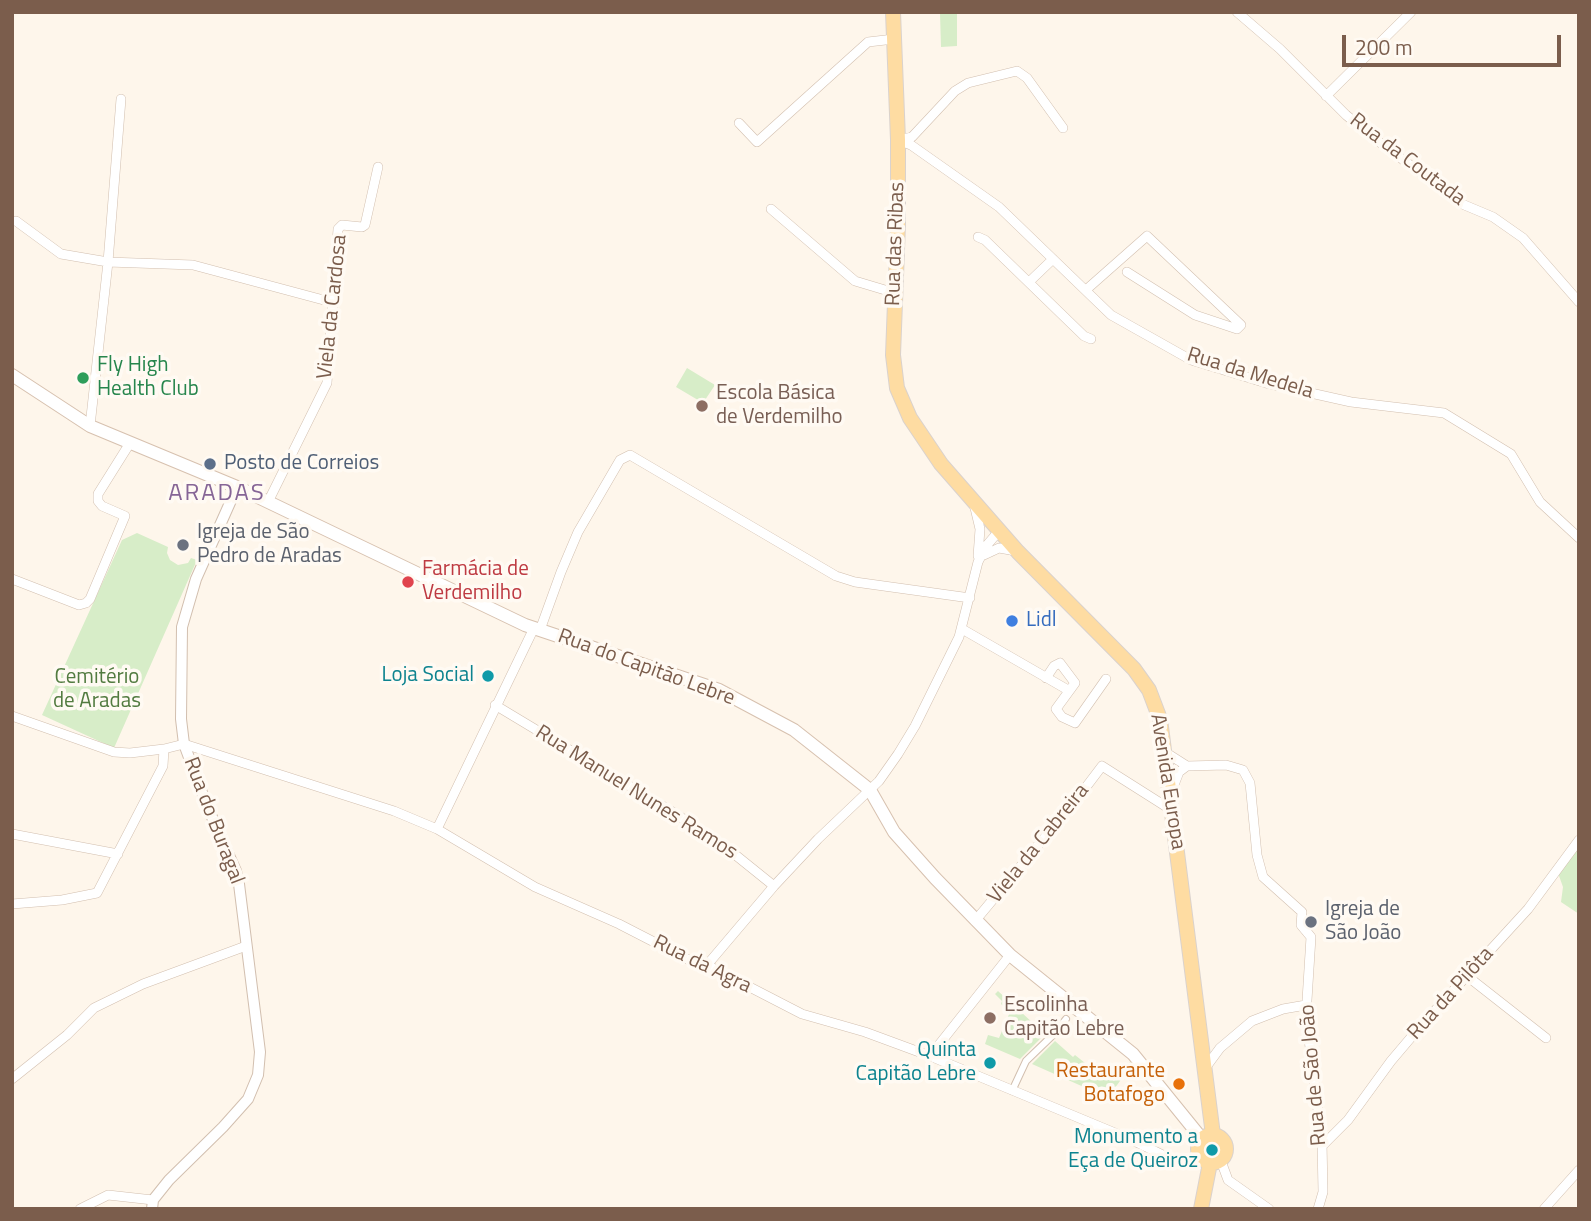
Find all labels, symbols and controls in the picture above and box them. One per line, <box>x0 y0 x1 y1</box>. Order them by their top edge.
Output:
scale bar <box>1346 21 1565 65</box>
text: 200 m <box>1355 31 1412 63</box>
street label: Rua da Coutada <box>1344 108 1470 212</box>
street label: Rua das Ribas <box>881 182 911 306</box>
street label: Viela da Cardosa <box>313 234 353 380</box>
street label: Rua da Medela <box>1184 343 1316 405</box>
place label: Fly High Health Club <box>97 353 199 403</box>
marker: Fly High Health Club <box>75 370 91 386</box>
place label: Escola Básica de Verdemilho <box>716 381 843 431</box>
marker: Escola Básica de Verdemilho <box>694 398 710 414</box>
place label: Posto de Correios <box>224 451 379 477</box>
marker: Posto de Correios <box>202 456 218 472</box>
district label: ARADAS <box>169 480 265 508</box>
place label: Igreja de São Pedro de Aradas <box>197 520 342 570</box>
marker: Igreja de São Pedro de Aradas <box>175 537 191 553</box>
place label: Farmácia de Verdemilho <box>422 557 529 607</box>
marker: Farmácia de Verdemilho <box>400 574 416 590</box>
place label: Lidl <box>1026 608 1057 634</box>
marker: Lidl <box>1004 613 1020 629</box>
street label: Rua do Capitão Lebre <box>554 624 738 712</box>
place label: Loja Social <box>382 663 474 689</box>
park label: Cemitério de Aradas <box>53 665 141 715</box>
marker: Loja Social <box>480 668 496 684</box>
street label: Avenida Europa <box>1144 712 1190 852</box>
street label: Rua Manuel Nunes Ramos <box>530 720 742 866</box>
street label: Rua do Buragal <box>177 754 249 888</box>
street label: Viela da Cabreira <box>983 779 1095 909</box>
place label: Igreja de São João <box>1325 897 1401 947</box>
marker: Igreja de São João <box>1303 914 1319 930</box>
street label: Rua da Agra <box>649 930 755 1000</box>
street label: Rua da Pilôta <box>1403 942 1499 1046</box>
place label: Escolinha Capitão Lebre <box>1004 993 1124 1043</box>
street label: Rua de São João <box>1295 1003 1333 1147</box>
marker: Escolinha Capitão Lebre <box>982 1010 998 1026</box>
place label: Quinta Capitão Lebre <box>856 1038 976 1088</box>
marker: Quinta Capitão Lebre <box>982 1055 998 1071</box>
place label: Restaurante Botafogo <box>1056 1059 1165 1109</box>
marker: Restaurante Botafogo <box>1171 1076 1187 1092</box>
place label: Monumento a Eça de Queiroz <box>1068 1125 1198 1175</box>
marker: Monumento a Eça de Queiroz <box>1204 1142 1220 1158</box>

